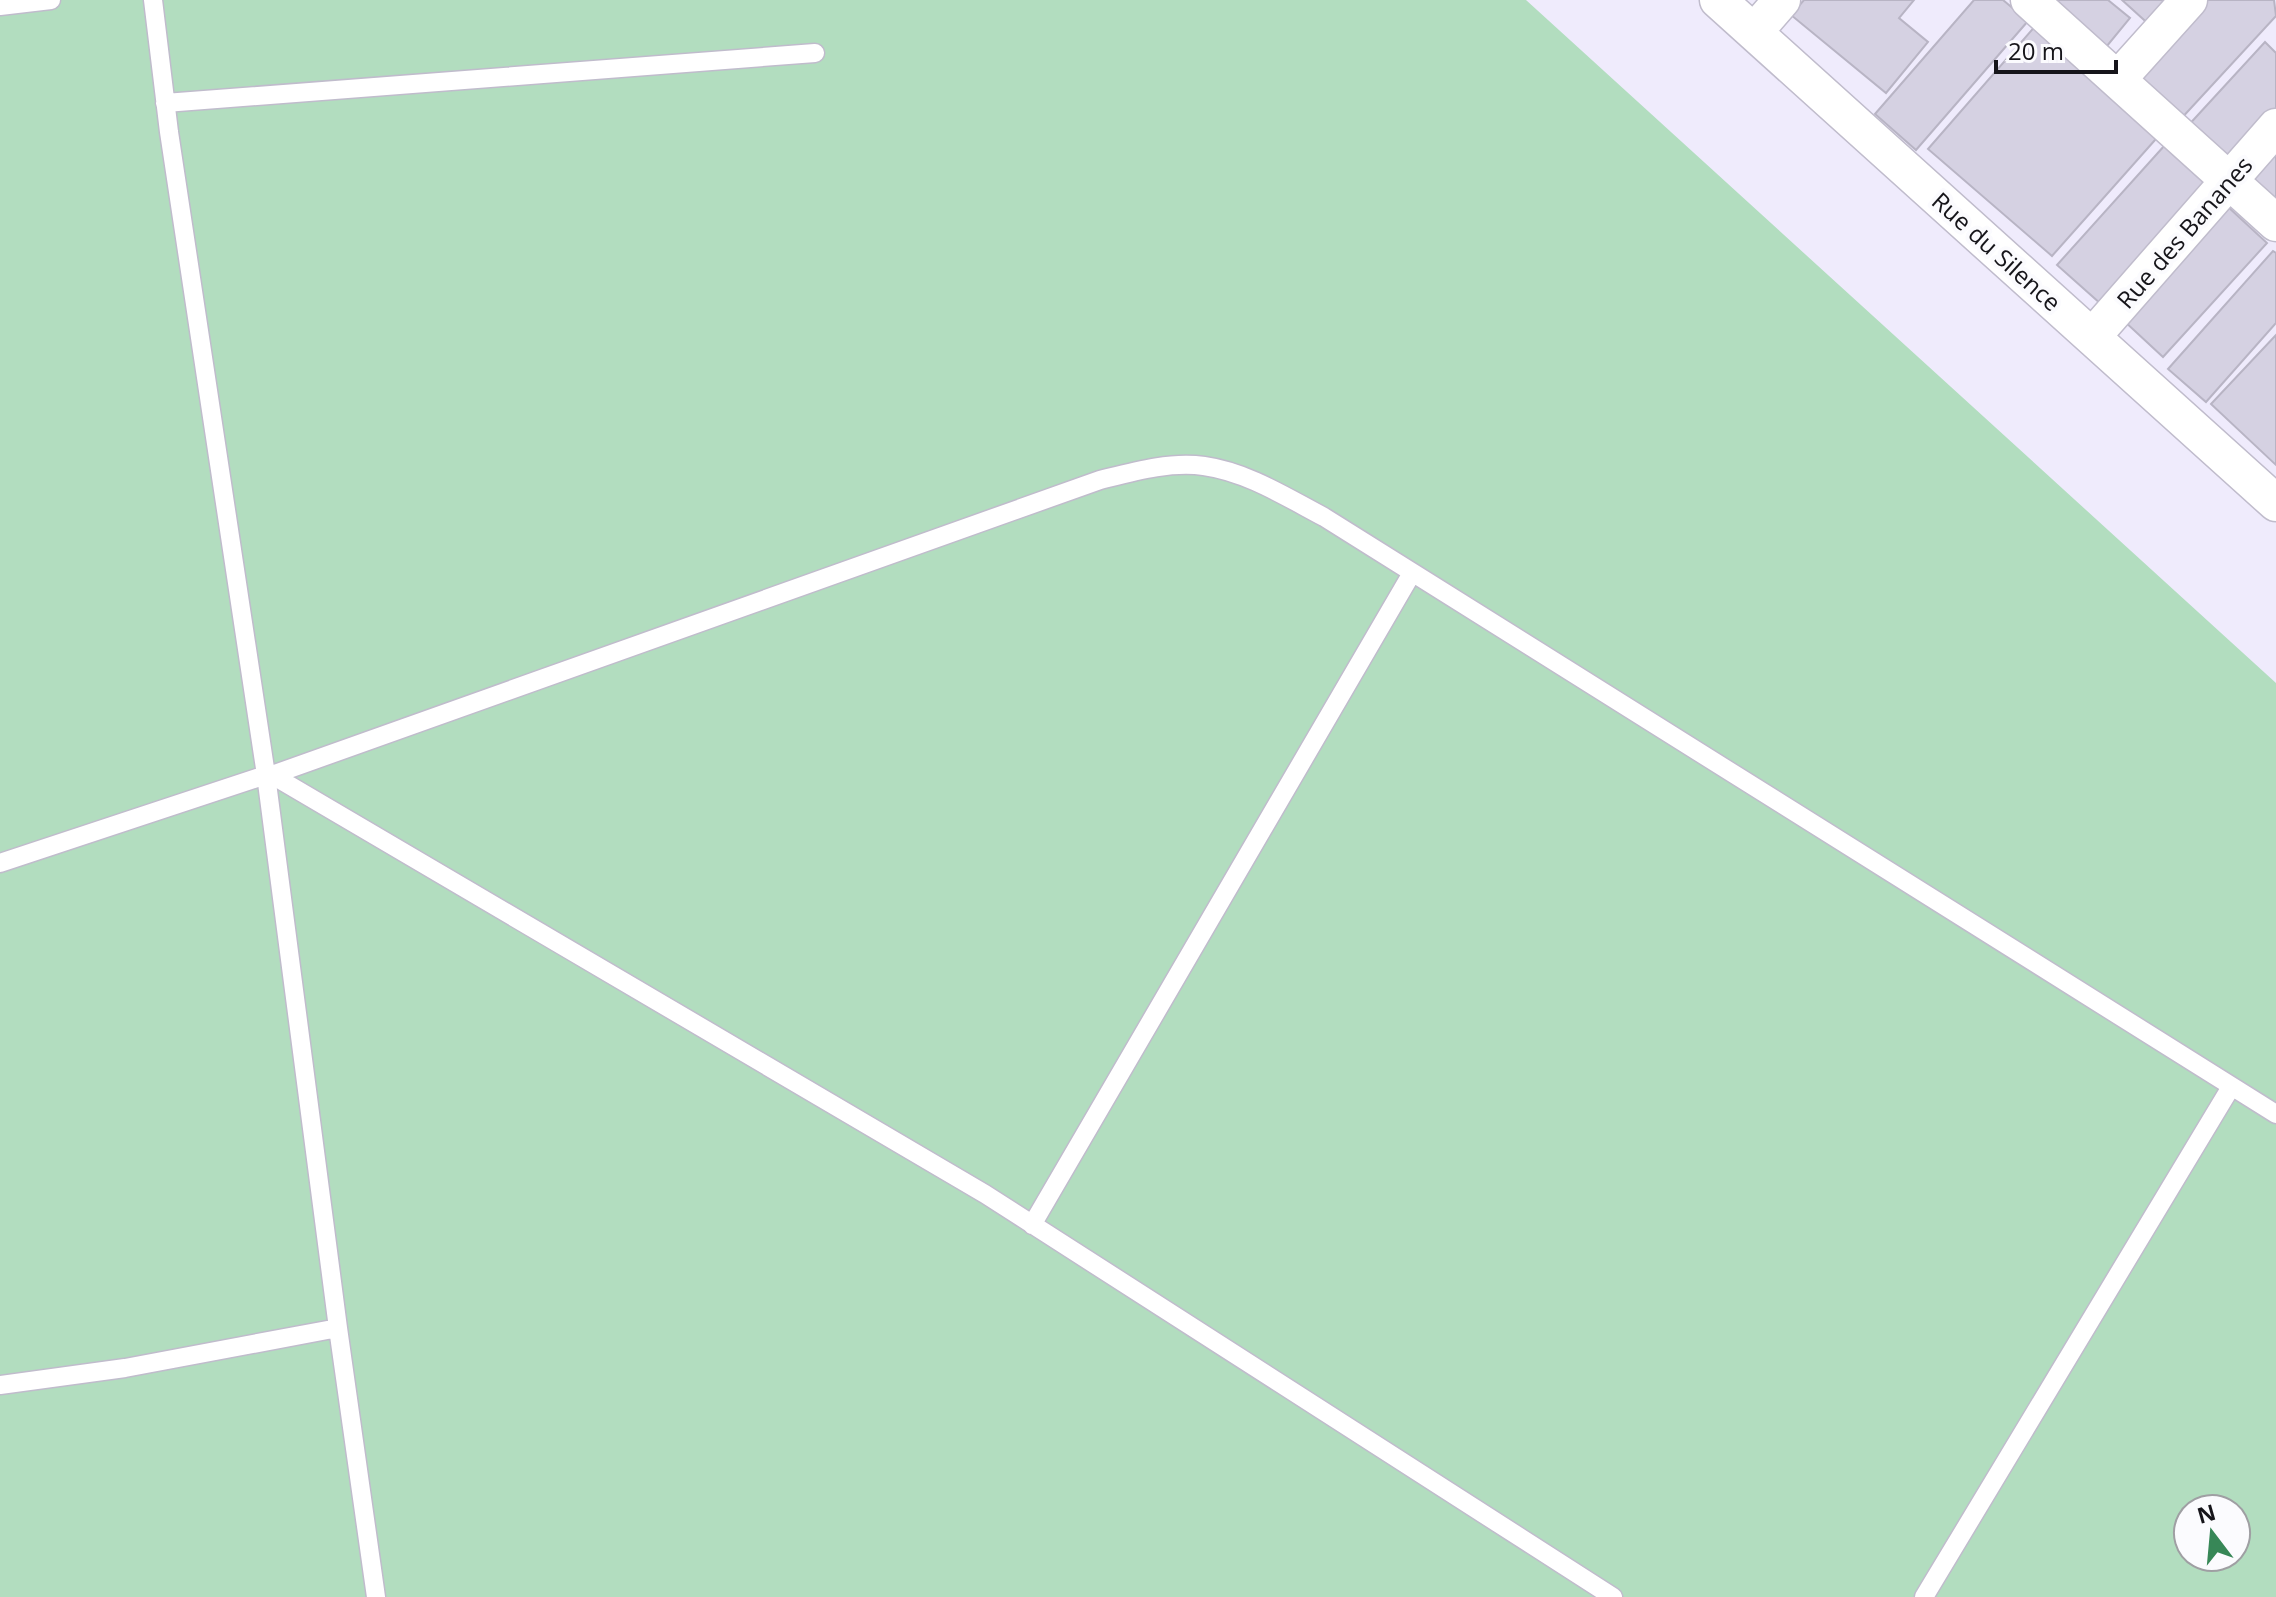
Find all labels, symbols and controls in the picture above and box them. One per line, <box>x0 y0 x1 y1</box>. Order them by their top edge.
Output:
scale bar <box>1996 24 2116 74</box>
text: 20 m <box>2008 34 2064 67</box>
street label: Rue des Bananes <box>2109 149 2259 315</box>
street label: Rue du Silence <box>1925 184 2069 318</box>
north arrow <box>2172 1493 2252 1573</box>
text: N <box>2193 1496 2219 1530</box>

